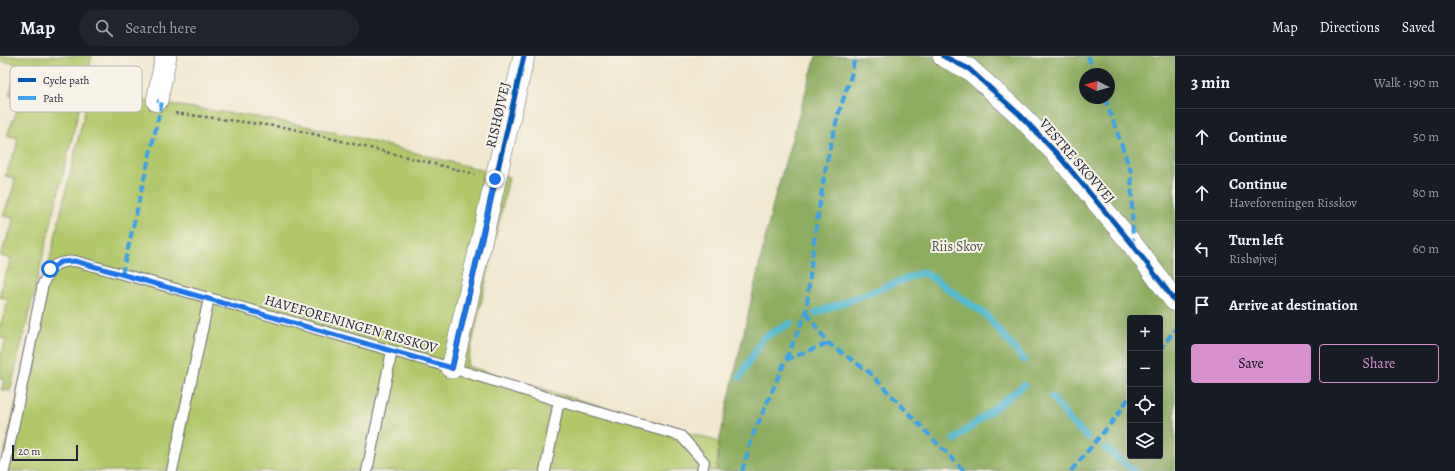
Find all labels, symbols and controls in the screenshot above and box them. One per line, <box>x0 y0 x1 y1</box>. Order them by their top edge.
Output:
search box <box>79 10 359 46</box>
text: Map <box>20 15 55 41</box>
icon: search <box>93 17 115 39</box>
text: Search here <box>125 18 197 38</box>
text: Map <box>1272 18 1298 37</box>
text: Directions <box>1320 18 1380 37</box>
text: Saved <box>1402 18 1435 37</box>
legend <box>10 66 142 112</box>
north arrow <box>1079 68 1115 104</box>
text: 3 min <box>1191 71 1230 94</box>
text: Cycle path <box>43 73 90 88</box>
text: Walk · 190 m <box>1374 74 1439 91</box>
street label: RISHØJVEJ <box>481 80 515 150</box>
text: Path <box>43 91 64 106</box>
street label: VESTRE SKOVVEJ <box>1034 114 1119 207</box>
icon: ahead <box>1191 126 1213 148</box>
text: Continue <box>1229 127 1287 147</box>
text: 50 m <box>1413 128 1439 145</box>
route end <box>486 170 504 188</box>
text: Continue <box>1229 174 1287 194</box>
icon: ahead <box>1191 182 1213 204</box>
text: 80 m <box>1412 184 1439 201</box>
text: Haveforeningen Risskov <box>1229 194 1357 211</box>
text: Turn left <box>1229 230 1284 250</box>
park label: Riis Skov <box>931 237 984 256</box>
icon: left <box>1191 238 1213 260</box>
text: 60 m <box>1413 240 1439 257</box>
text: Rishøjvej <box>1229 250 1277 267</box>
route start <box>41 260 59 278</box>
street label: HAVEFORENINGEN RISSKOV <box>262 290 440 358</box>
icon: arrive <box>1191 294 1213 316</box>
text: Arrive at destination <box>1229 295 1358 315</box>
map controls <box>1127 315 1163 459</box>
button: + <box>1127 315 1163 351</box>
button: Save <box>1191 344 1311 383</box>
button: Share <box>1319 344 1439 383</box>
button: − <box>1127 351 1163 387</box>
button: locate <box>1127 387 1163 423</box>
button: layers <box>1127 423 1163 459</box>
scale bar <box>12 443 78 462</box>
text: 20 m <box>18 444 40 459</box>

